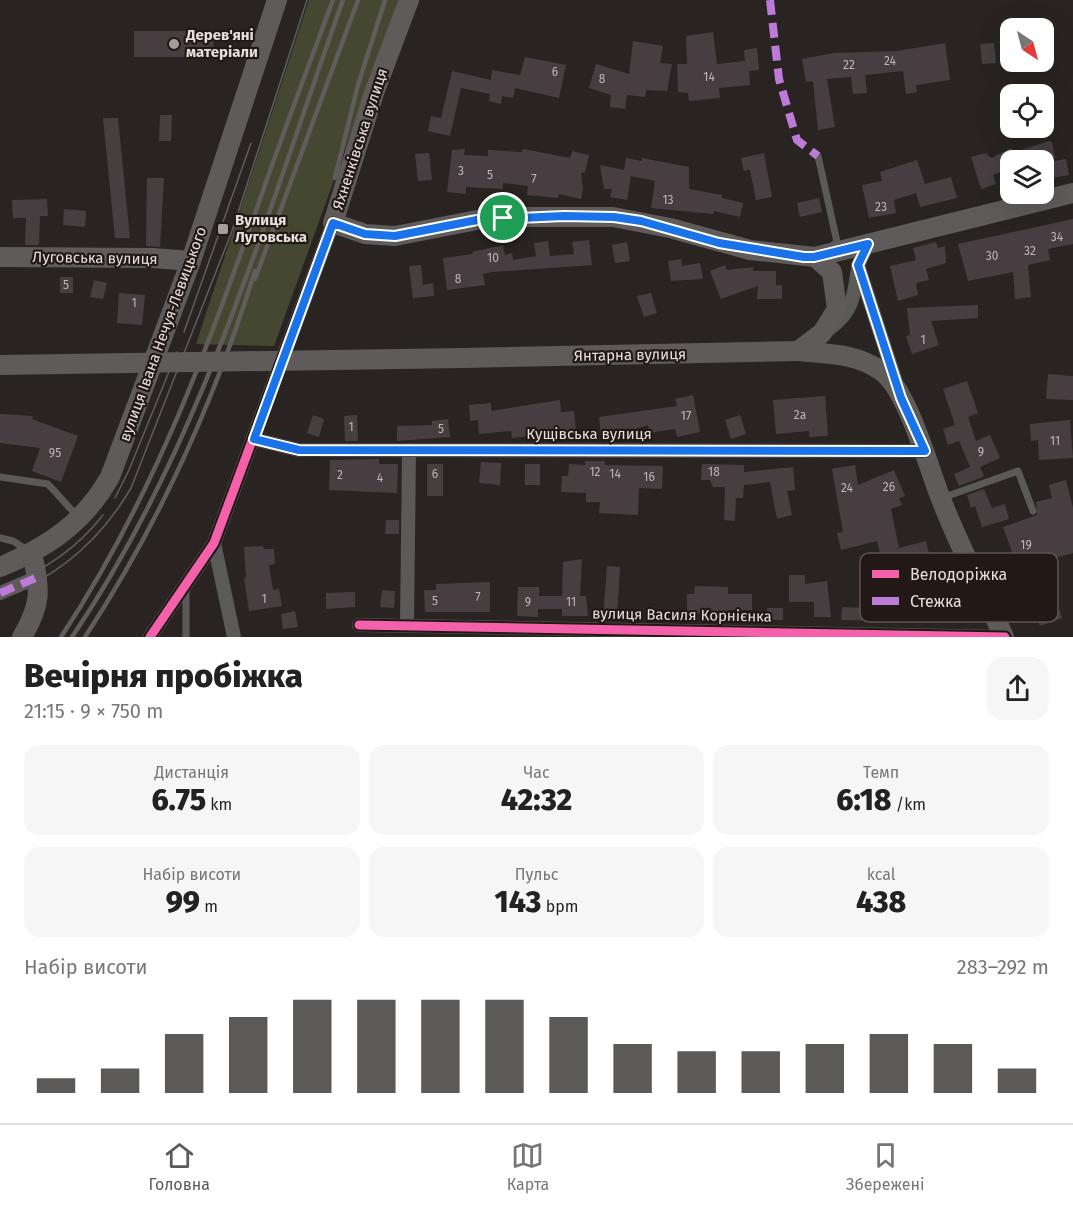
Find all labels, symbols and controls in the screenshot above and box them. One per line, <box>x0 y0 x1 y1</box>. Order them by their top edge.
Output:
north arrow <box>1000 18 1054 72</box>
map controls <box>1000 18 1054 204</box>
place label: Дерев'янi матерiали <box>185 26 258 61</box>
marker: Дерев'янi матерiали <box>167 37 181 51</box>
house number: 24 <box>884 54 897 68</box>
house number: 22 <box>843 58 855 72</box>
house number: 6 <box>552 65 558 79</box>
street label: Яхненківська вулиця <box>329 66 391 212</box>
house number: 14 <box>703 70 715 84</box>
house number: 8 <box>599 72 606 86</box>
button: locate <box>1000 84 1054 138</box>
button: layers <box>1000 150 1054 204</box>
house number: 3 <box>458 164 464 178</box>
house number: 5 <box>487 168 493 182</box>
house number: 7 <box>531 172 537 186</box>
pin <box>477 192 528 243</box>
house number: 13 <box>662 193 674 207</box>
house number: 23 <box>875 200 887 214</box>
icon: arrive <box>486 201 519 234</box>
place label: Вулиця Луговська <box>235 211 307 246</box>
marker: Вулиця Луговська <box>216 222 230 236</box>
street label: вулиця Івана Нечуя-Левицького <box>116 224 210 444</box>
house number: 34 <box>1051 230 1064 244</box>
house number: 32 <box>1024 244 1036 258</box>
street label: Луговська вулиця <box>32 248 158 268</box>
house number: 30 <box>986 249 999 263</box>
house number: 10 <box>487 251 499 265</box>
house number: 8 <box>455 272 462 286</box>
house number: 5 <box>63 278 69 292</box>
house number: 1 <box>131 296 137 310</box>
house number: 1 <box>920 333 926 347</box>
street label: Янтарна вулиця <box>574 345 686 365</box>
house number: 2а <box>794 408 806 422</box>
house number: 17 <box>681 409 691 423</box>
house number: 1 <box>348 420 354 434</box>
house number: 5 <box>438 422 444 436</box>
street label: Кущівська вулиця <box>526 425 652 443</box>
house number: 11 <box>1050 434 1060 448</box>
house number: 9 <box>978 445 984 459</box>
house number: 95 <box>49 446 61 460</box>
house number: 12 <box>589 465 601 479</box>
house number: 18 <box>708 465 720 479</box>
house number: 6 <box>432 467 438 481</box>
house number: 14 <box>609 467 621 481</box>
house number: 2 <box>337 468 343 482</box>
house number: 16 <box>643 470 655 484</box>
house number: 4 <box>377 471 384 485</box>
house number: 26 <box>883 480 895 494</box>
house number: 24 <box>841 481 854 495</box>
house number: 19 <box>1020 538 1032 552</box>
legend <box>860 553 1058 622</box>
text: Велодоріжка <box>910 565 1007 584</box>
house number: 7 <box>475 590 481 604</box>
house number: 1 <box>261 592 267 606</box>
text: Стежка <box>910 592 962 611</box>
house number: 5 <box>432 594 438 608</box>
house number: 9 <box>525 595 531 609</box>
house number: 11 <box>566 595 576 609</box>
street label: вулиця Василя Корнієнка <box>592 604 772 626</box>
text: Вечірня пробіжка <box>24 656 303 696</box>
button: share <box>986 657 1049 720</box>
text: 21:15 · 9 × 750 m <box>24 699 163 723</box>
text: Дистанція <box>155 763 229 782</box>
text: Час <box>523 763 550 782</box>
text: Темп <box>863 763 899 782</box>
text: 6.75 <box>151 782 206 818</box>
text: 42:32 <box>501 782 572 818</box>
text: 6:18 <box>836 782 892 818</box>
text: km <box>206 795 232 814</box>
text: /km <box>892 795 926 814</box>
text: Набір висоти <box>142 865 241 884</box>
text: Пульс <box>515 865 558 884</box>
text: kcal <box>867 865 896 884</box>
text: 99 <box>166 884 200 920</box>
text: 143 <box>495 884 541 920</box>
text: 438 <box>856 884 906 920</box>
text: m <box>200 897 218 916</box>
text: bpm <box>541 897 578 916</box>
text: Набір висоти <box>24 955 148 979</box>
text: 283–292 m <box>957 955 1049 979</box>
tab: Головна <box>148 1139 210 1194</box>
tab: Карта <box>507 1139 549 1194</box>
tab: Збережені <box>846 1139 925 1194</box>

